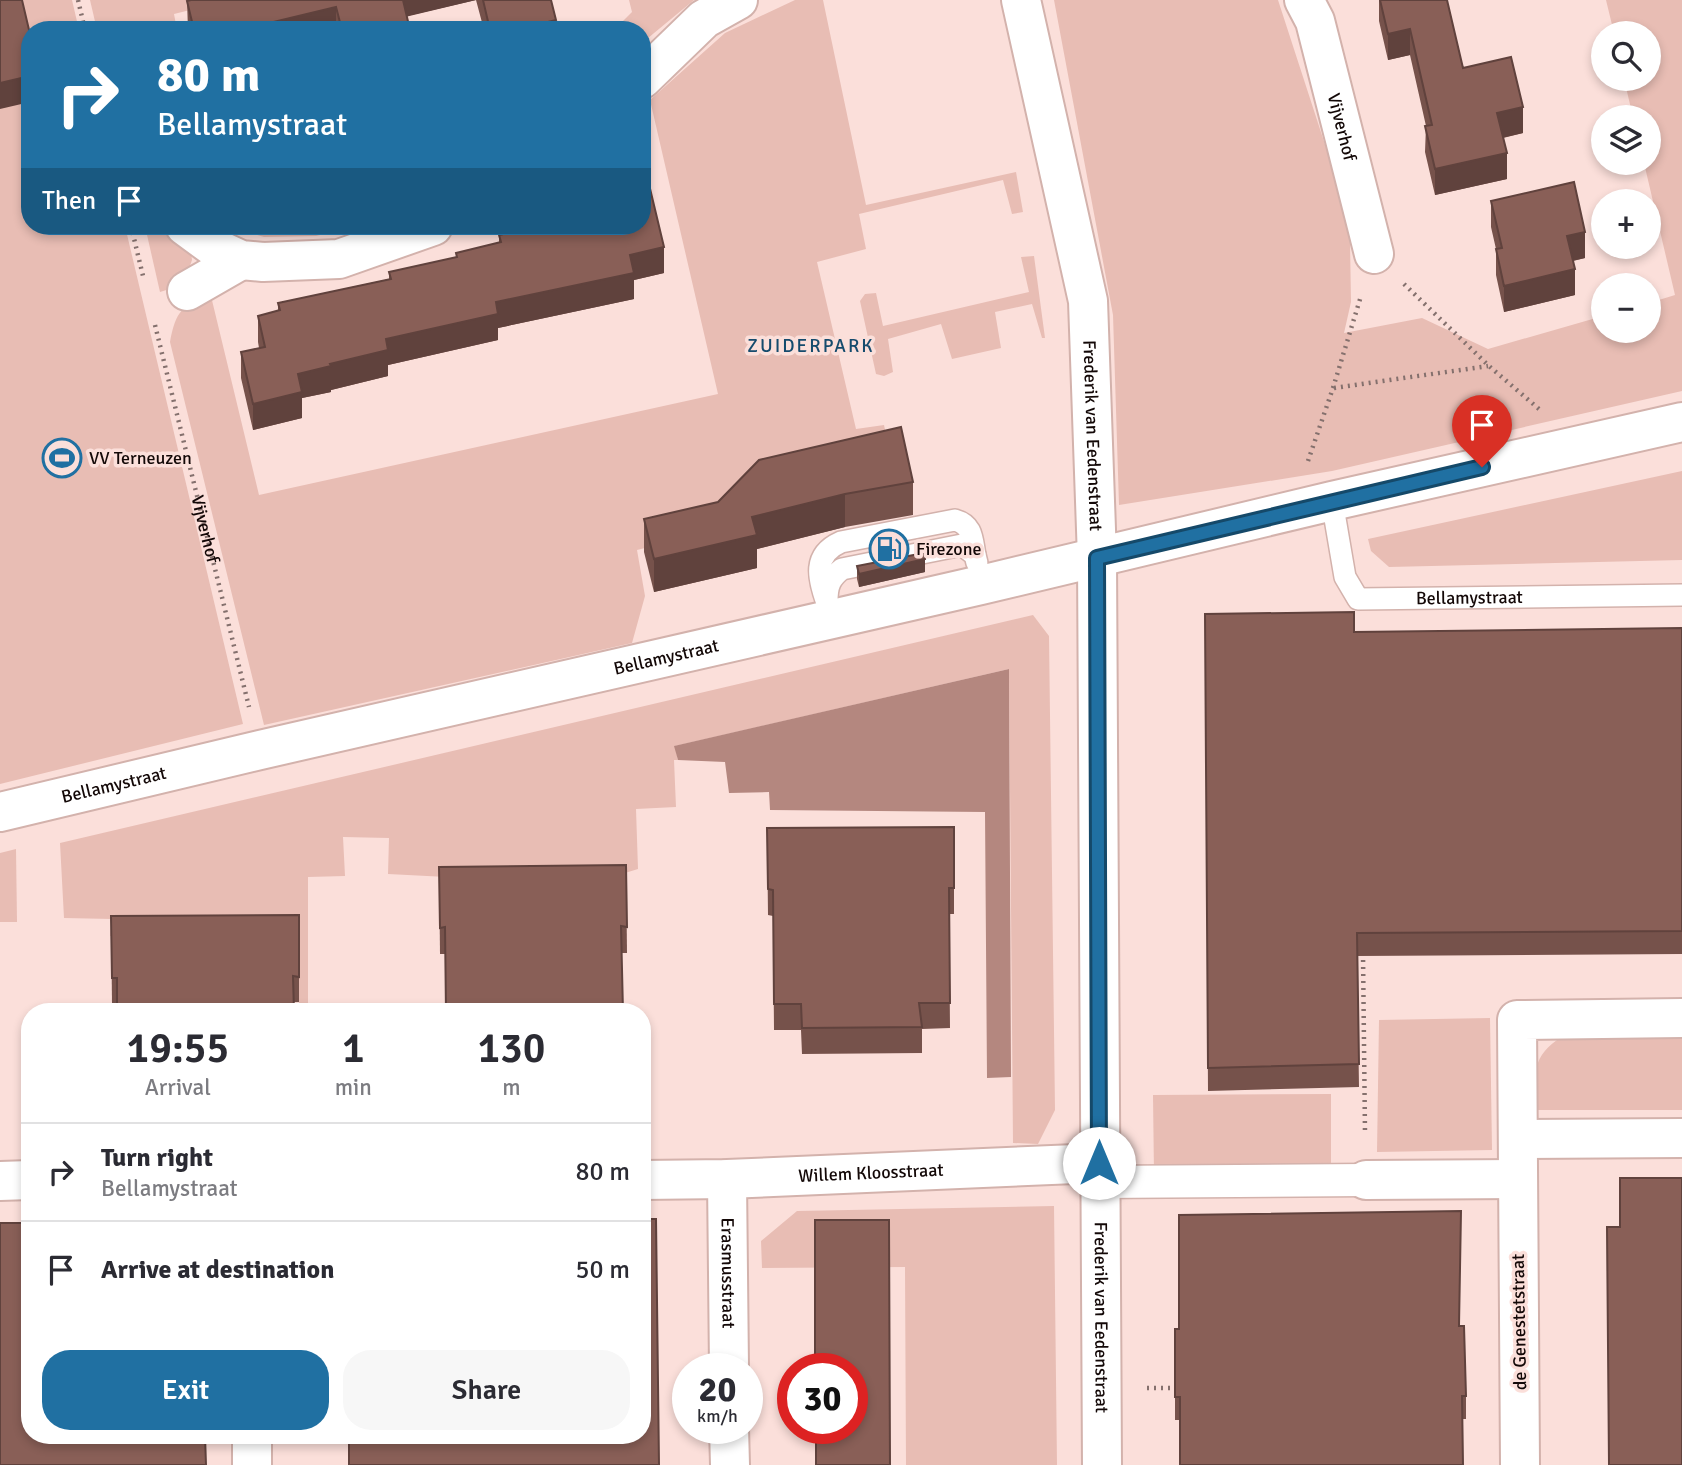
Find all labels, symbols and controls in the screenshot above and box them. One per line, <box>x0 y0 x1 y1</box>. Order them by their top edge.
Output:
map controls <box>1591 21 1661 343</box>
button: search <box>1591 21 1661 91</box>
text: 80 m <box>157 45 260 105</box>
icon: right <box>42 49 133 140</box>
street label: Vijverhof <box>1323 91 1361 164</box>
text: Bellamystraat <box>157 105 347 144</box>
button: layers <box>1591 105 1661 175</box>
icon: arrive <box>110 182 148 220</box>
text: Then <box>42 185 96 217</box>
button: + <box>1591 189 1661 259</box>
button: − <box>1591 273 1661 343</box>
district label: ZUIDERPARK <box>747 334 875 358</box>
street label: Frederik van Eedenstraat <box>1078 340 1107 532</box>
pin <box>1452 395 1512 467</box>
icon: arrive <box>1463 406 1501 444</box>
sports icon: VV Terneuzen <box>41 437 83 479</box>
place label: VV Terneuzen <box>89 447 192 469</box>
street label: Vijverhof <box>186 493 224 566</box>
fuel station icon: Firezone <box>868 528 910 570</box>
place label: Firezone <box>916 538 982 560</box>
street label: Bellamystraat <box>1416 586 1523 609</box>
street label: Bellamystraat <box>612 634 721 680</box>
street label: Bellamystraat <box>59 762 168 808</box>
text: 19:55 <box>127 1023 229 1074</box>
text: 1 <box>342 1023 365 1074</box>
text: 130 <box>477 1023 545 1074</box>
text: Arrival <box>145 1073 211 1102</box>
text: min <box>335 1073 372 1102</box>
text: m <box>502 1073 521 1102</box>
position arrow <box>1062 1126 1136 1200</box>
text: Turn right <box>101 1142 213 1174</box>
icon: right <box>42 1153 80 1191</box>
text: 80 m <box>575 1156 630 1188</box>
street label: Willem Kloosstraat <box>798 1159 944 1187</box>
text: Bellamystraat <box>101 1174 238 1203</box>
street label: Erasmusstraat <box>716 1217 740 1329</box>
street label: Frederik van Eedenstraat <box>1090 1222 1113 1413</box>
icon: arrive <box>42 1251 80 1289</box>
text: Arrive at destination <box>101 1254 334 1286</box>
text: 50 m <box>575 1254 630 1286</box>
street label: de Genestetstraat <box>1507 1254 1531 1390</box>
button: Exit <box>42 1350 329 1430</box>
button: Share <box>343 1350 630 1430</box>
speed limit sign: 30 <box>777 1353 868 1444</box>
text: 20 <box>699 1368 736 1411</box>
text: km/h <box>697 1405 738 1427</box>

